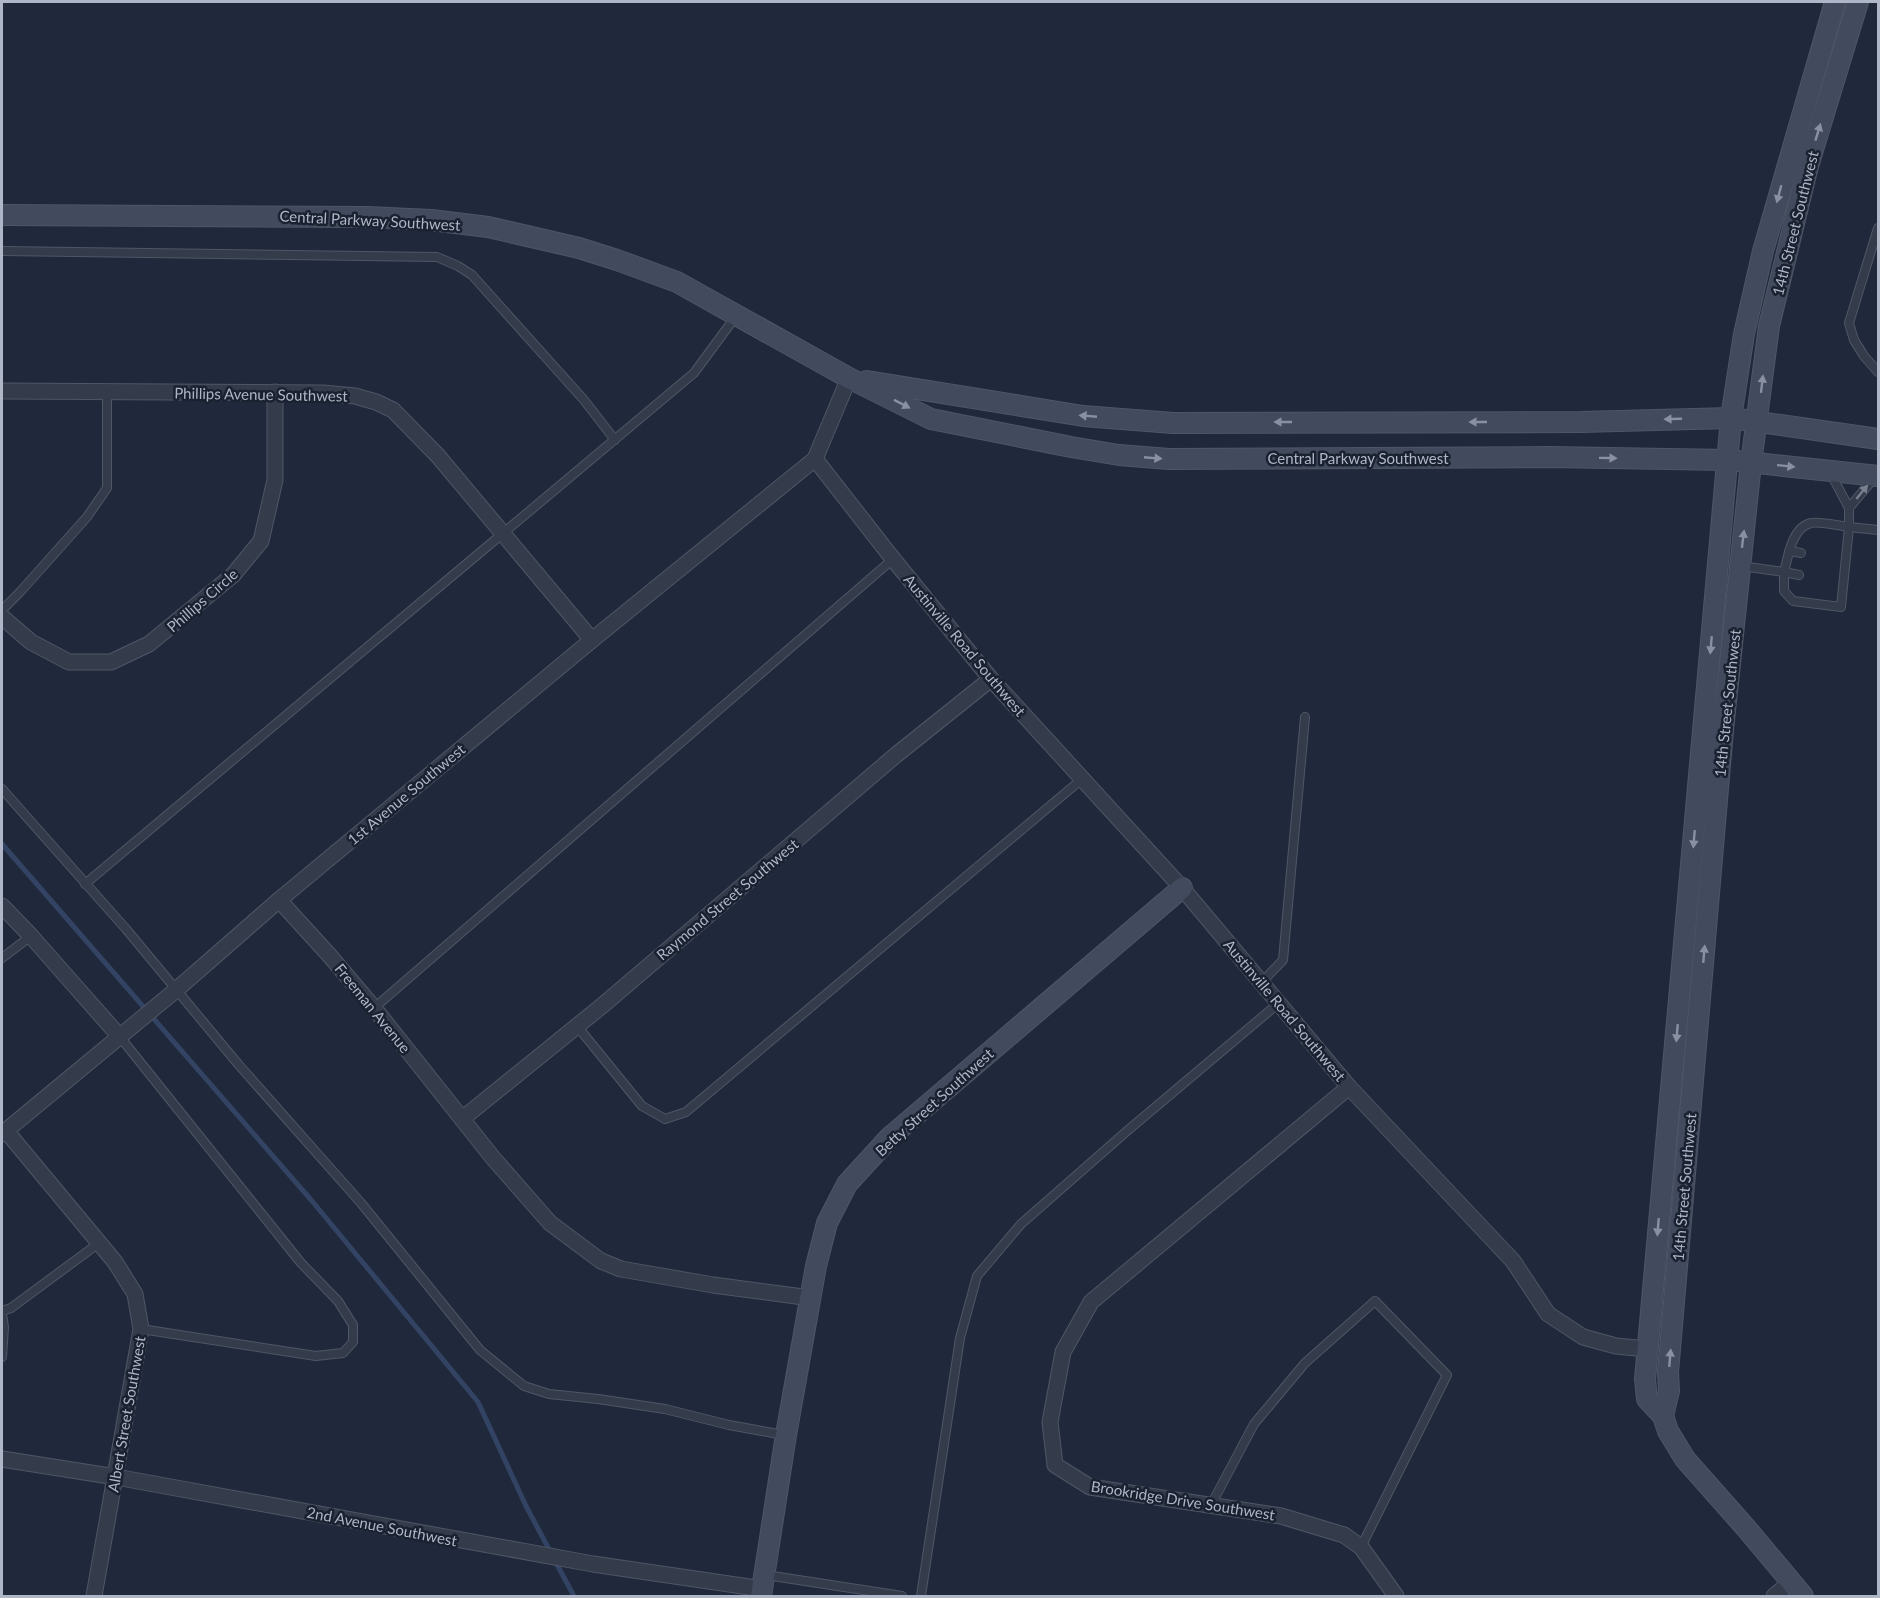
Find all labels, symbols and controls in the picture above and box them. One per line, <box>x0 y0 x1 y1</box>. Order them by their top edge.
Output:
one-way arrow <box>1814 123 1823 141</box>
street label: 14th Street Southwest <box>1768 148 1822 297</box>
one-way arrow <box>1773 185 1783 203</box>
street label: Central Parkway Southwest <box>279 206 462 234</box>
one-way arrow <box>1757 374 1766 393</box>
street label: Phillips Avenue Southwest <box>174 383 349 405</box>
one-way arrow <box>893 400 910 409</box>
one-way arrow <box>1079 411 1098 421</box>
one-way arrow <box>1663 414 1682 424</box>
one-way arrow <box>1273 417 1292 427</box>
one-way arrow <box>1468 417 1487 427</box>
street label: Central Parkway Southwest <box>1267 449 1449 467</box>
one-way arrow <box>1143 453 1162 463</box>
one-way arrow <box>1599 454 1618 463</box>
one-way arrow <box>1777 461 1796 471</box>
one-way arrow <box>1856 484 1869 500</box>
one-way arrow <box>1739 529 1748 548</box>
street label: Phillips Circle <box>163 564 241 636</box>
street label: Austinville Road Southwest <box>900 570 1030 720</box>
street label: 14th Street Southwest <box>1710 628 1744 778</box>
one-way arrow <box>1706 635 1716 654</box>
street label: 1st Avenue Southwest <box>344 739 469 848</box>
one-way arrow <box>1690 829 1699 848</box>
street label: Raymond Street Southwest <box>653 834 802 963</box>
street label: Austinville Road Southwest <box>1220 935 1350 1085</box>
one-way arrow <box>1700 945 1709 964</box>
street label: Freeman Avenue <box>331 960 415 1056</box>
one-way arrow <box>1672 1024 1682 1043</box>
street label: Betty Street Southwest <box>871 1044 997 1160</box>
street label: 14th Street Southwest <box>1669 1112 1699 1262</box>
one-way arrow <box>1653 1218 1663 1237</box>
street label: Albert Street Southwest <box>103 1334 149 1493</box>
one-way arrow <box>1665 1348 1675 1367</box>
street label: Brookridge Drive Southwest <box>1090 1477 1277 1524</box>
street label: 2nd Avenue Southwest <box>305 1503 459 1549</box>

